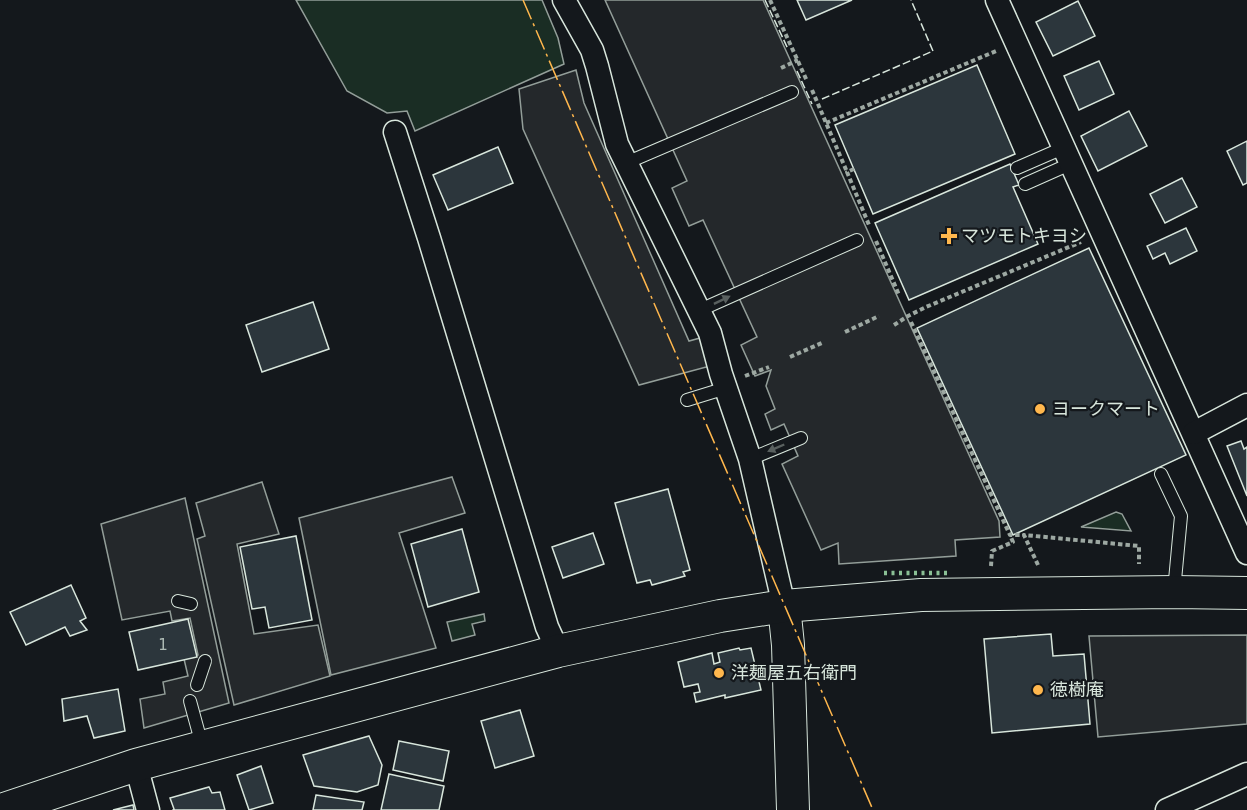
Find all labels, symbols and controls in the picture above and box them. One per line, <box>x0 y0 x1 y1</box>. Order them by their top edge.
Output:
place label: マツモトキヨシ <box>961 225 1087 246</box>
marker: マツモトキヨシ <box>942 229 956 243</box>
one-way arrow <box>714 295 731 305</box>
place label: ヨークマート <box>1052 398 1160 419</box>
marker: ヨークマート <box>1033 402 1047 416</box>
one-way arrow <box>766 443 784 453</box>
house number: 1 <box>158 636 168 654</box>
place label: 洋麺屋五右衛門 <box>731 662 857 683</box>
marker: 洋麺屋五右衛門 <box>712 666 726 680</box>
place label: 徳樹庵 <box>1050 679 1104 700</box>
marker: 徳樹庵 <box>1031 683 1045 697</box>

